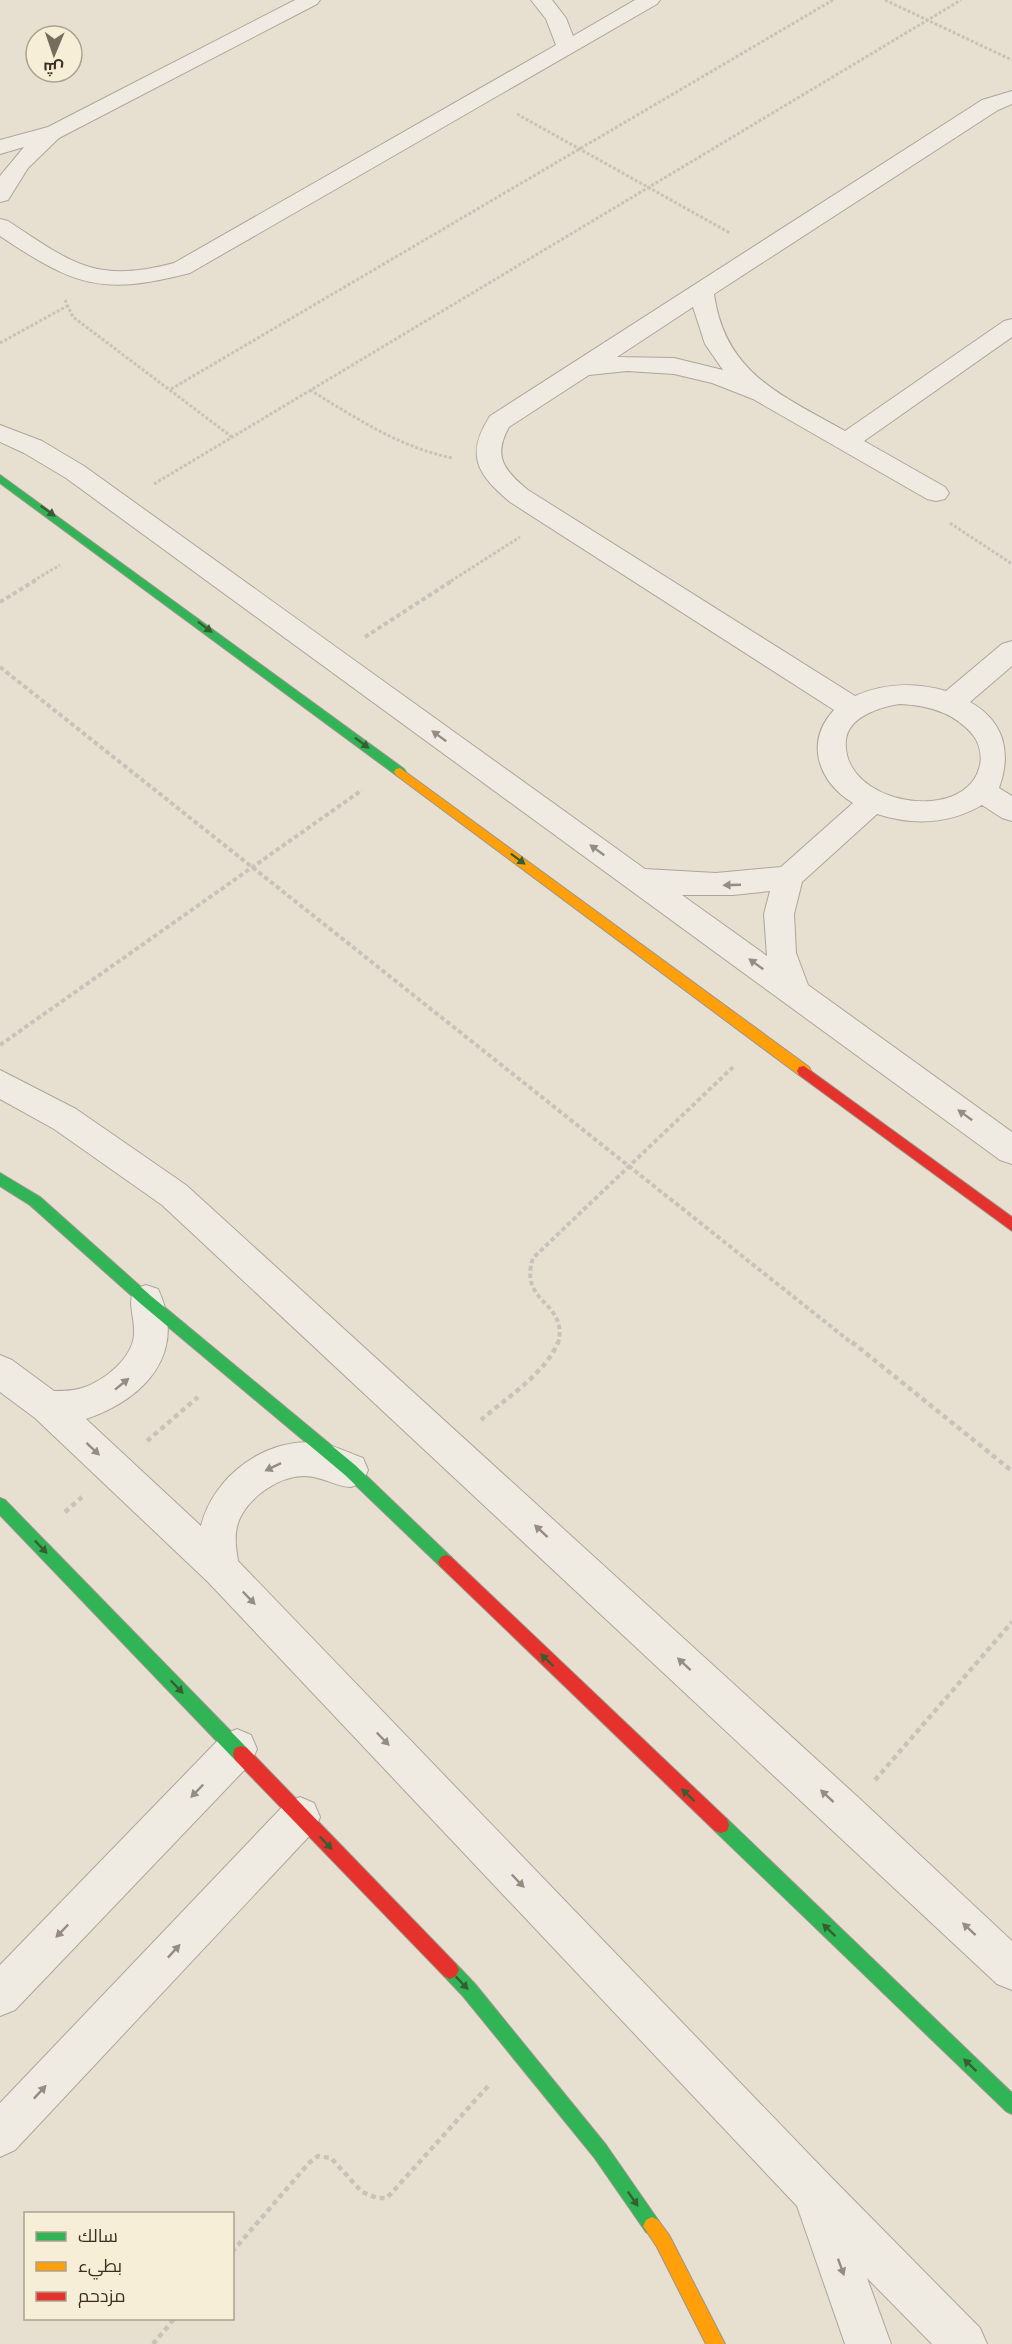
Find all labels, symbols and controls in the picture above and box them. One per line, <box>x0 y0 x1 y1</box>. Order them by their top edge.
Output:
north arrow <box>24 24 84 84</box>
text: ش <box>43 59 64 77</box>
one-way arrow <box>41 504 56 516</box>
one-way arrow <box>198 620 213 632</box>
one-way arrow <box>432 730 448 742</box>
one-way arrow <box>353 737 369 749</box>
one-way arrow <box>590 845 605 857</box>
one-way arrow <box>510 853 526 865</box>
one-way arrow <box>722 880 741 890</box>
one-way arrow <box>748 958 764 970</box>
one-way arrow <box>957 1110 972 1122</box>
one-way arrow <box>114 1378 129 1391</box>
one-way arrow <box>85 1442 100 1456</box>
one-way arrow <box>265 1462 282 1472</box>
one-way arrow <box>533 1524 548 1538</box>
one-way arrow <box>33 1540 47 1554</box>
one-way arrow <box>242 1591 256 1606</box>
one-way arrow <box>540 1653 555 1667</box>
one-way arrow <box>677 1657 691 1671</box>
one-way arrow <box>170 1679 184 1694</box>
one-way arrow <box>376 1732 390 1746</box>
one-way arrow <box>191 1783 204 1798</box>
one-way arrow <box>681 1788 696 1802</box>
one-way arrow <box>820 1789 835 1803</box>
one-way arrow <box>318 1836 332 1850</box>
one-way arrow <box>511 1873 525 1888</box>
one-way arrow <box>962 1922 977 1936</box>
one-way arrow <box>55 1924 69 1938</box>
one-way arrow <box>822 1924 837 1937</box>
one-way arrow <box>167 1943 181 1958</box>
one-way arrow <box>455 1976 469 1991</box>
one-way arrow <box>963 2058 977 2072</box>
one-way arrow <box>33 2085 47 2100</box>
one-way arrow <box>627 2190 639 2206</box>
legend <box>24 2212 234 2320</box>
text: سالك <box>78 2226 118 2246</box>
text: بطيء <box>78 2256 122 2280</box>
one-way arrow <box>836 2258 846 2276</box>
text: مزدحم <box>78 2286 126 2308</box>

